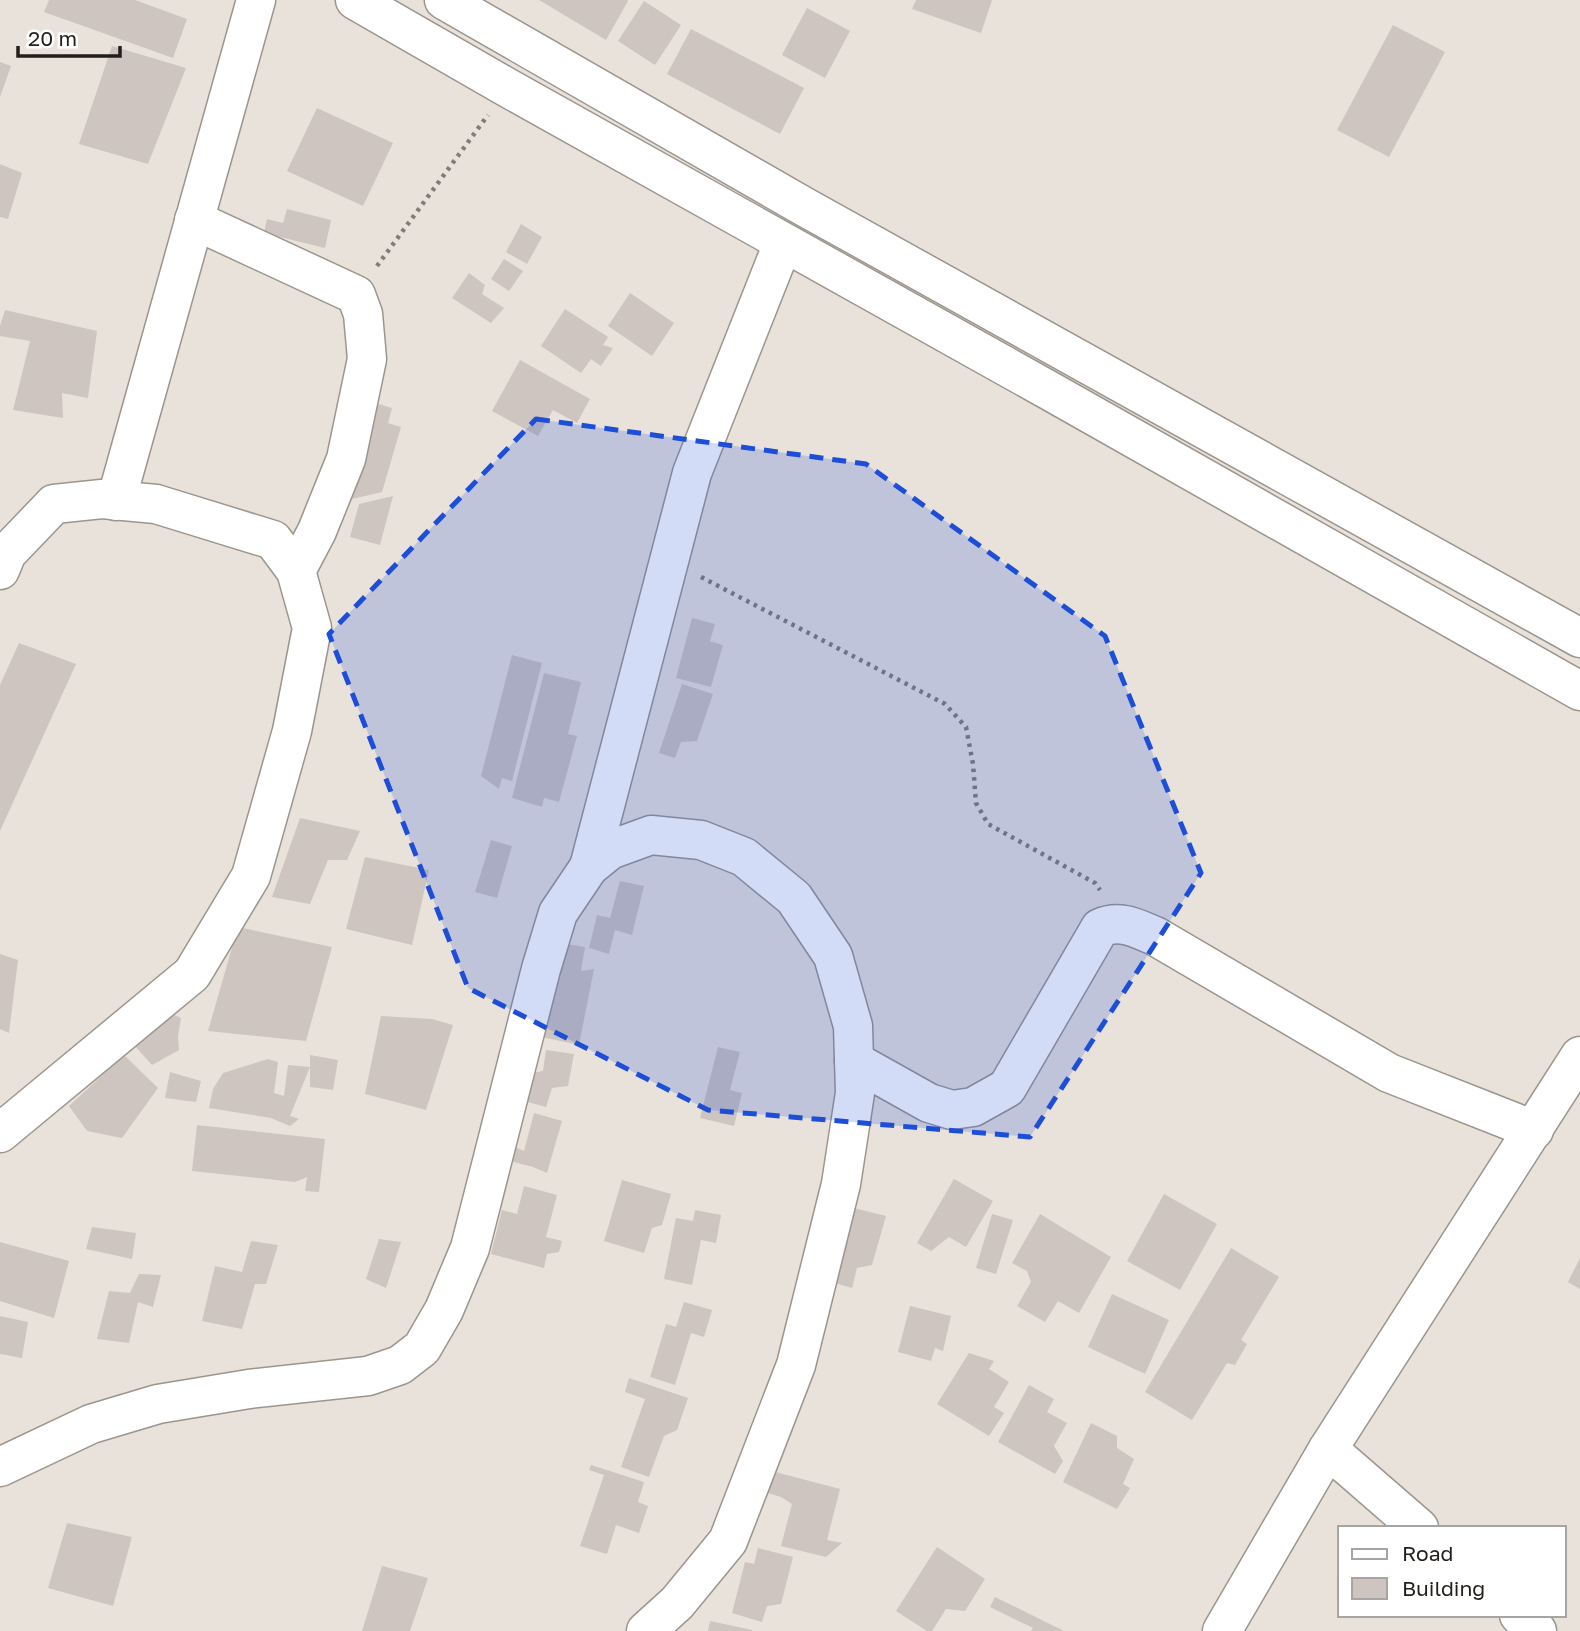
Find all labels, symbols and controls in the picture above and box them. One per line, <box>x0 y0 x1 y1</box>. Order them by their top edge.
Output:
scale bar <box>18 14 119 58</box>
text: 20 m <box>28 25 77 51</box>
legend <box>1338 1526 1566 1617</box>
text: Road <box>1402 1540 1453 1566</box>
text: Building <box>1402 1575 1485 1601</box>

